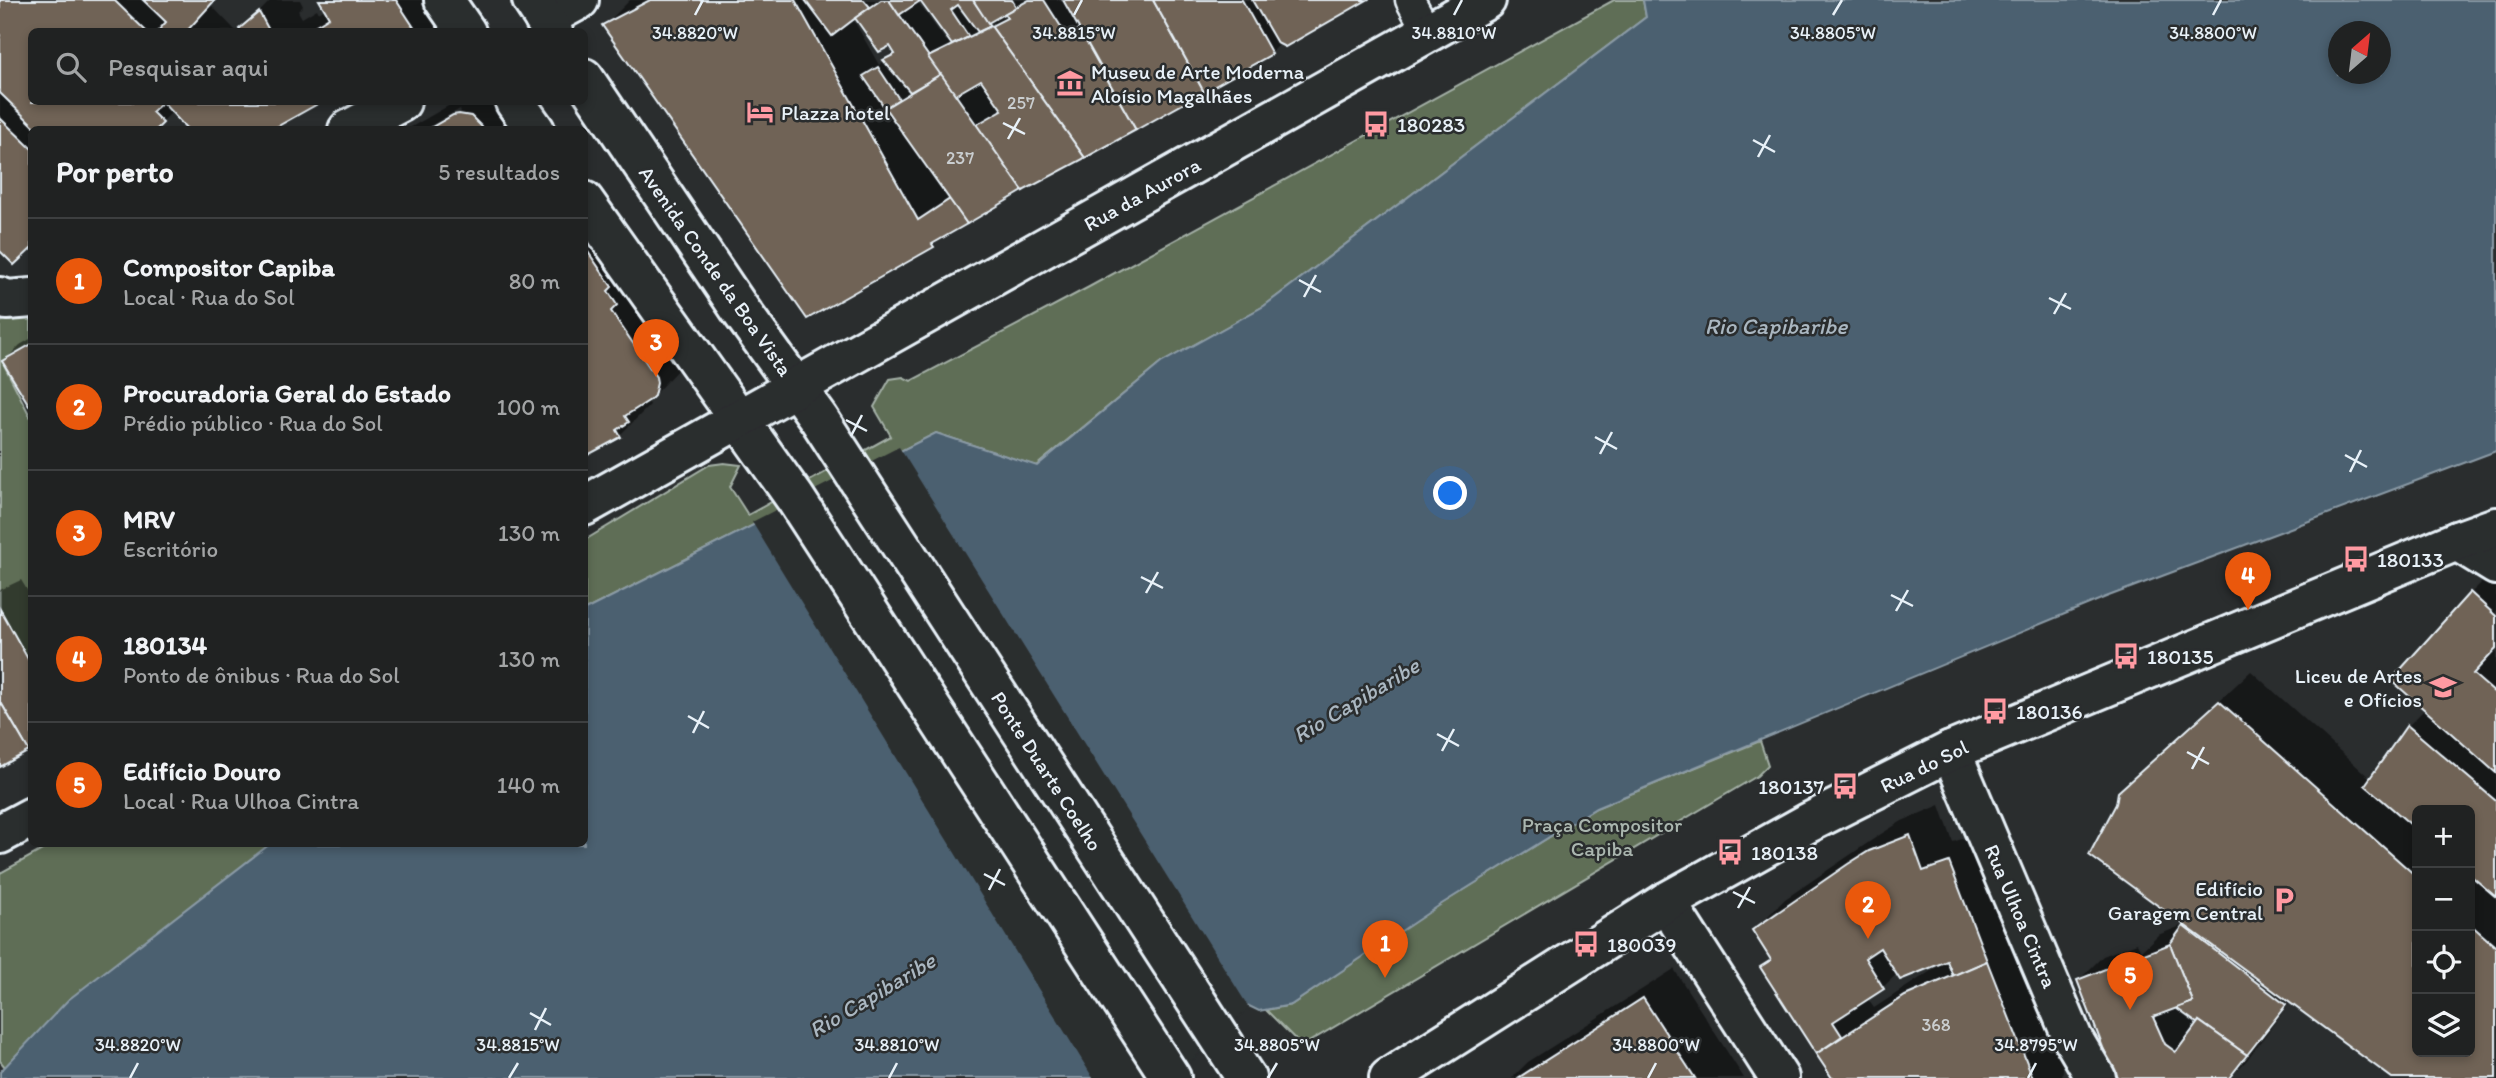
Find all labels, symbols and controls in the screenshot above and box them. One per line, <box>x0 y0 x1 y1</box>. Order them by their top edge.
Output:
north arrow <box>2328 21 2391 84</box>
text: 34.8820°W <box>652 22 738 44</box>
text: 34.8815°W <box>1032 22 1116 44</box>
text: 34.8810°W <box>1412 22 1496 44</box>
text: 34.8805°W <box>1790 22 1876 44</box>
text: 34.8800°W <box>2169 22 2257 44</box>
search box <box>28 28 588 105</box>
icon: search <box>52 48 90 86</box>
text: Pesquisar aqui <box>108 51 269 83</box>
place label: Museu de Arte Moderna Aloísio Magalhães <box>1091 59 1304 108</box>
museum icon: Museu de Arte Moderna Aloísio Magalhães <box>1055 68 1085 98</box>
house number: 257 <box>1007 92 1035 114</box>
hotel icon: Plazza hotel <box>745 97 775 127</box>
place label: Plazza hotel <box>781 100 890 125</box>
bus stop icon: 180283 <box>1361 109 1391 139</box>
place label: 180283 <box>1397 112 1465 137</box>
house number: 237 <box>946 147 974 169</box>
street label: Rua da Aurora <box>1079 152 1205 236</box>
text: Por perto <box>56 153 174 190</box>
text: 5 resultados <box>438 158 560 186</box>
street label: Avenida Conde da Boa Vista <box>634 161 798 381</box>
text: Compositor Capiba <box>123 251 335 283</box>
text: 1 <box>74 267 84 295</box>
text: 80 m <box>509 267 560 295</box>
text: Local · Rua do Sol <box>123 283 295 311</box>
water label: Rio Capibaribe <box>1705 312 1848 340</box>
pin: 3 <box>633 319 679 377</box>
text: Procuradoria Geral do Estado <box>123 377 451 409</box>
text: 2 <box>73 393 85 421</box>
text: 100 m <box>496 393 560 421</box>
text: Prédio público · Rua do Sol <box>123 409 383 437</box>
your location <box>1433 476 1467 510</box>
text: MRV <box>123 503 175 535</box>
text: 3 <box>73 519 85 547</box>
text: 130 m <box>498 519 560 547</box>
text: Escritório <box>123 535 218 563</box>
bus stop icon: 180133 <box>2341 544 2371 574</box>
place label: 180133 <box>2377 547 2444 572</box>
pin: 4 <box>2225 552 2271 610</box>
text: 180134 <box>123 629 207 661</box>
bus stop icon: 180135 <box>2111 641 2141 671</box>
place label: 180135 <box>2147 644 2213 669</box>
text: 4 <box>72 645 86 673</box>
text: 130 m <box>498 645 560 673</box>
water label: Rio Capibaribe <box>1288 651 1425 749</box>
text: Ponto de ônibus · Rua do Sol <box>123 661 400 689</box>
place label: Liceu de Artes e Ofícios <box>2295 663 2422 712</box>
school or university icon: Liceu de Artes e Ofícios <box>2428 672 2458 702</box>
street label: Ponte Duarte Coelho <box>986 686 1108 856</box>
bus stop icon: 180136 <box>1980 696 2010 726</box>
place label: 180136 <box>2016 699 2083 724</box>
street label: Rua do Sol <box>1876 734 1972 798</box>
text: Edifício Douro <box>123 755 281 787</box>
text: 5 <box>73 771 85 799</box>
text: 140 m <box>497 771 560 799</box>
bus stop icon: 180137 <box>1830 771 1860 801</box>
place label: 180137 <box>1758 774 1824 799</box>
text: Local · Rua Ulhoa Cintra <box>123 787 359 815</box>
map controls <box>2412 805 2475 1057</box>
button: + <box>2412 805 2475 868</box>
park label: Praça Compositor Capiba <box>1522 812 1682 861</box>
bus stop icon: 180138 <box>1715 837 1745 867</box>
place label: 180138 <box>1751 840 1818 865</box>
street label: Rua Ulhoa Cintra <box>1979 840 2063 992</box>
button: − <box>2412 868 2475 931</box>
place label: Edifício Garagem Central <box>2108 876 2263 925</box>
pin: 2 <box>1845 881 1891 939</box>
parking icon: Edifício Garagem Central <box>2269 885 2299 915</box>
pin: 1 <box>1362 920 1408 978</box>
bus stop icon: 180039 <box>1571 929 1601 959</box>
button: locate <box>2412 931 2475 994</box>
place label: 180039 <box>1607 932 1677 957</box>
water label: Rio Capibaribe <box>804 946 941 1044</box>
pin: 5 <box>2107 952 2153 1010</box>
button: layers <box>2412 994 2475 1057</box>
house number: 368 <box>1921 1014 1951 1036</box>
text: 34.8820°W <box>95 1034 181 1056</box>
text: 34.8815°W <box>476 1034 560 1056</box>
text: 34.8810°W <box>855 1034 939 1056</box>
text: 34.8805°W <box>1234 1034 1320 1056</box>
text: 34.8800°W <box>1612 1034 1700 1056</box>
text: 34.8795°W <box>1994 1034 2078 1056</box>

